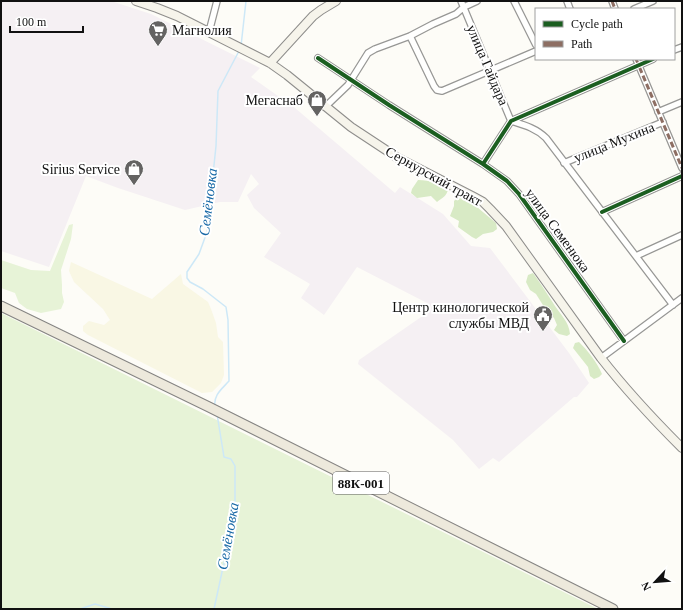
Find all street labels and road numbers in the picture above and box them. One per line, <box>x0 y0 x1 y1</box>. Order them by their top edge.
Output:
street label: улица Гайдара <box>464 23 512 108</box>
street label: улица Мухина <box>572 119 657 165</box>
street label: Сернурский тракт <box>383 144 485 209</box>
street label: улица Семенюка <box>522 186 593 276</box>
road number: 88К-001 <box>333 472 389 494</box>

